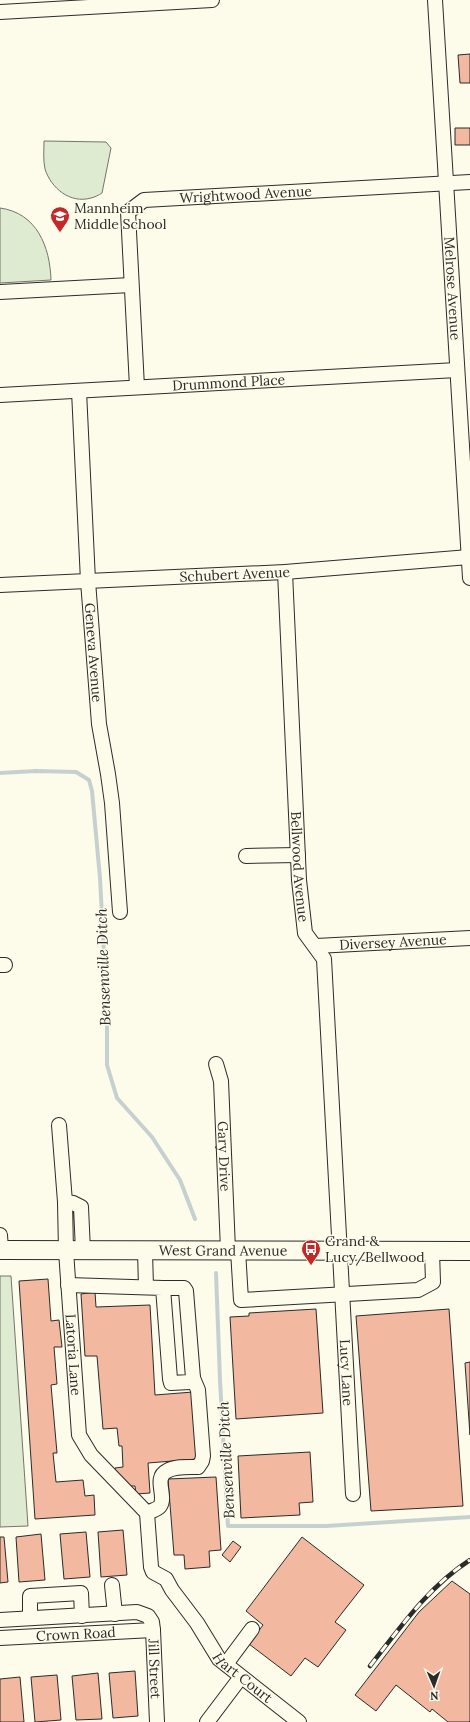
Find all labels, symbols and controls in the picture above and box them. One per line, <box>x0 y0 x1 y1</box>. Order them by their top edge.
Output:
street label: Wrightwood Avenue <box>179 182 313 207</box>
place label: Mannheim Middle School <box>74 199 167 233</box>
school or university icon: Mannheim Middle School <box>49 205 71 233</box>
street label: Melrose Avenue <box>440 236 465 341</box>
street label: Drummond Place <box>172 370 286 395</box>
street label: Schubert Avenue <box>179 563 291 586</box>
street label: Geneva Avenue <box>81 602 106 703</box>
street label: Bellwood Avenue <box>287 811 313 923</box>
water label: Bensenville Ditch <box>91 907 115 1026</box>
street label: Diversey Avenue <box>339 930 448 954</box>
street label: Gary Drive <box>214 1121 235 1192</box>
place label: Grand & Lucy/Bellwood <box>325 1232 425 1266</box>
bus stop icon: Grand & Lucy/Bellwood <box>300 1238 322 1266</box>
street label: West Grand Avenue <box>159 1241 288 1260</box>
street label: Latoria Lane <box>61 1313 85 1397</box>
street label: Lucy Lane <box>336 1339 357 1407</box>
water label: Bensenville Ditch <box>213 1400 239 1519</box>
street label: Crown Road <box>36 1623 116 1645</box>
street label: Jill Street <box>144 1637 165 1700</box>
street label: Hart Court <box>208 1650 277 1707</box>
north arrow <box>414 1666 454 1706</box>
text: N <box>429 1689 439 1703</box>

